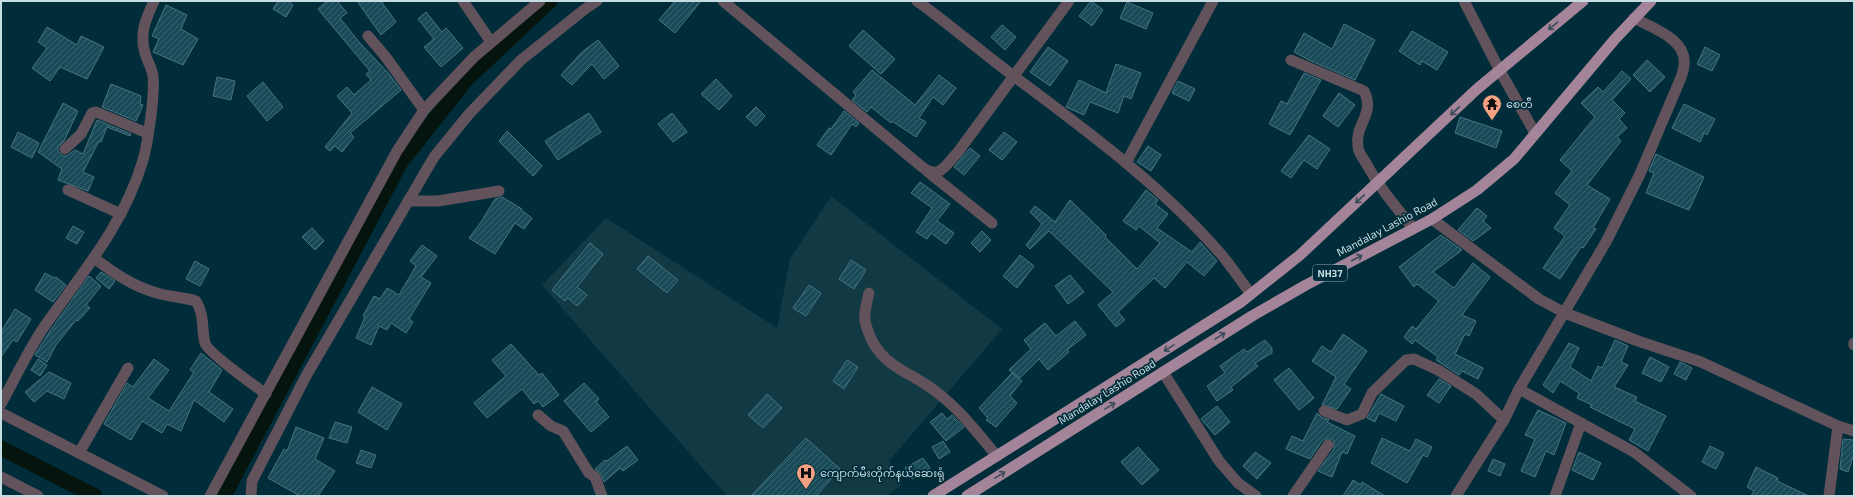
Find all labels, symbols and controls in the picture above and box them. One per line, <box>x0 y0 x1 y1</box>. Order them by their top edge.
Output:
one-way arrow <box>1548 22 1559 31</box>
temple icon: စေတီ <box>1481 93 1503 121</box>
place label: စေတီ <box>1506 97 1533 110</box>
one-way arrow <box>1450 106 1460 116</box>
street label: Mandalay Lashio Road <box>1334 194 1439 259</box>
one-way arrow <box>1355 195 1365 204</box>
one-way arrow <box>1351 254 1363 261</box>
road number: NH37 <box>1313 265 1347 281</box>
one-way arrow <box>1214 332 1225 340</box>
one-way arrow <box>1163 344 1175 352</box>
street label: Mandalay Lashio Road <box>1056 356 1158 427</box>
one-way arrow <box>1104 401 1116 409</box>
hospital icon: ကျောက်မီးတိုက်နယ်ဆေးရုံ <box>795 462 817 490</box>
place label: ကျောက်မီးတိုက်နယ်ဆေးရုံ <box>820 466 944 482</box>
one-way arrow <box>994 471 1005 479</box>

